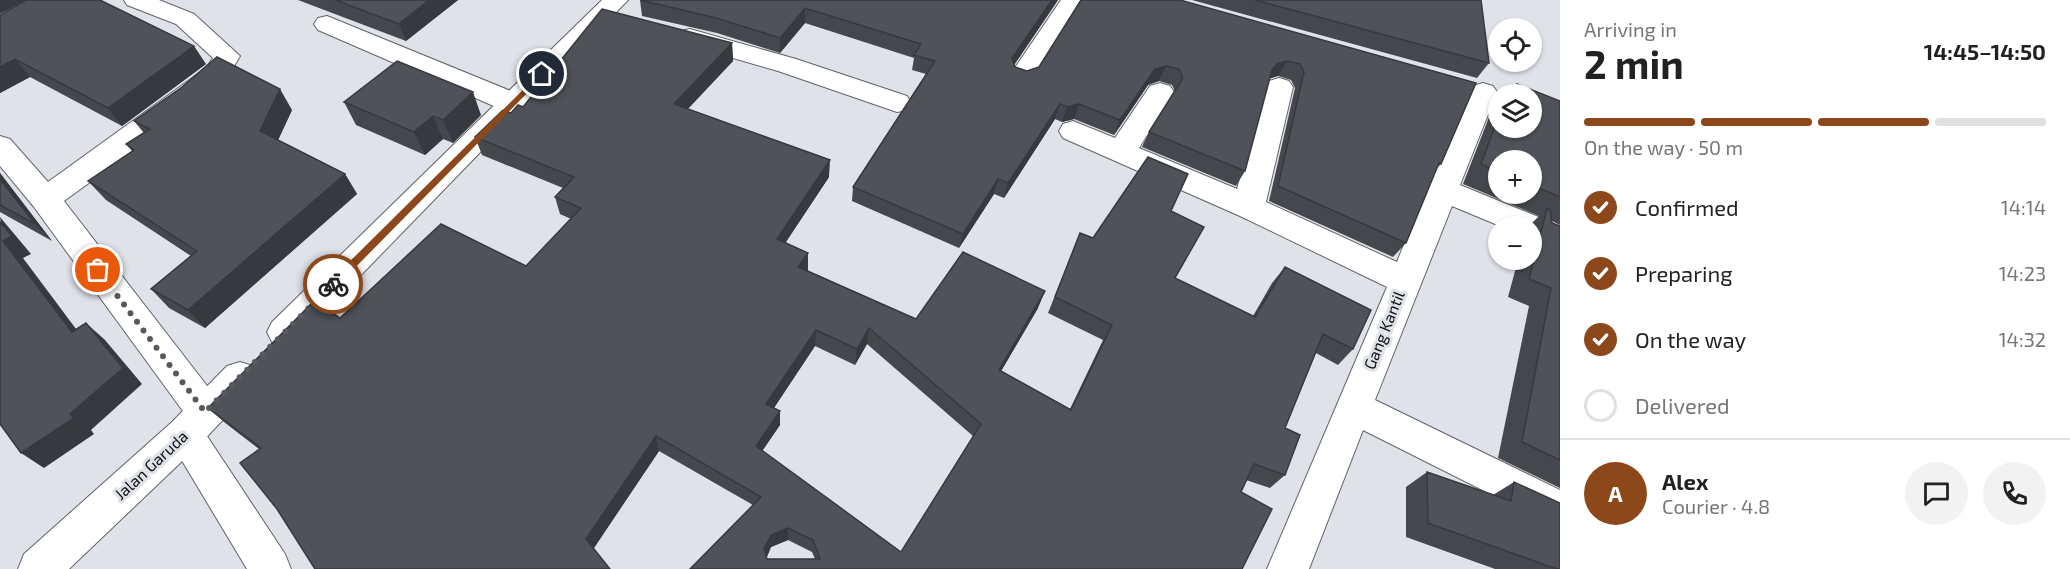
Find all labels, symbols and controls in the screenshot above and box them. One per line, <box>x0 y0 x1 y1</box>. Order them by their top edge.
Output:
text: Arriving in <box>1584 17 1677 41</box>
map controls <box>1488 18 1542 270</box>
button: locate <box>1488 18 1542 72</box>
text: 14:45–14:50 <box>1924 38 2046 64</box>
text: 2 min <box>1584 40 1684 87</box>
pin <box>516 48 567 99</box>
icon: home <box>525 57 558 90</box>
button: layers <box>1488 84 1542 138</box>
text: On the way · 50 m <box>1584 135 1743 159</box>
button: + <box>1488 150 1542 204</box>
icon: check <box>1584 191 1617 224</box>
text: Confirmed <box>1635 194 1739 220</box>
text: 14:14 <box>2001 195 2046 219</box>
button: − <box>1488 216 1542 270</box>
pin <box>72 244 123 295</box>
icon: bag <box>81 253 114 286</box>
courier <box>303 254 363 314</box>
icon: check <box>1584 257 1617 290</box>
text: Preparing <box>1635 260 1733 286</box>
text: 14:23 <box>1999 261 2046 285</box>
icon: bike <box>317 268 350 301</box>
street label: Gang Kantil <box>1359 288 1408 372</box>
icon: check <box>1584 323 1617 356</box>
text: On the way <box>1635 326 1746 352</box>
text: 14:32 <box>1999 327 2046 351</box>
text: Delivered <box>1635 392 1730 418</box>
street label: Jalan Garuda <box>110 426 191 503</box>
button: chat <box>1905 462 1968 525</box>
button: phone <box>1983 462 2046 525</box>
text: Alex <box>1662 468 1708 494</box>
text: A <box>1608 480 1623 506</box>
text: Courier · 4.8 <box>1662 494 1770 518</box>

